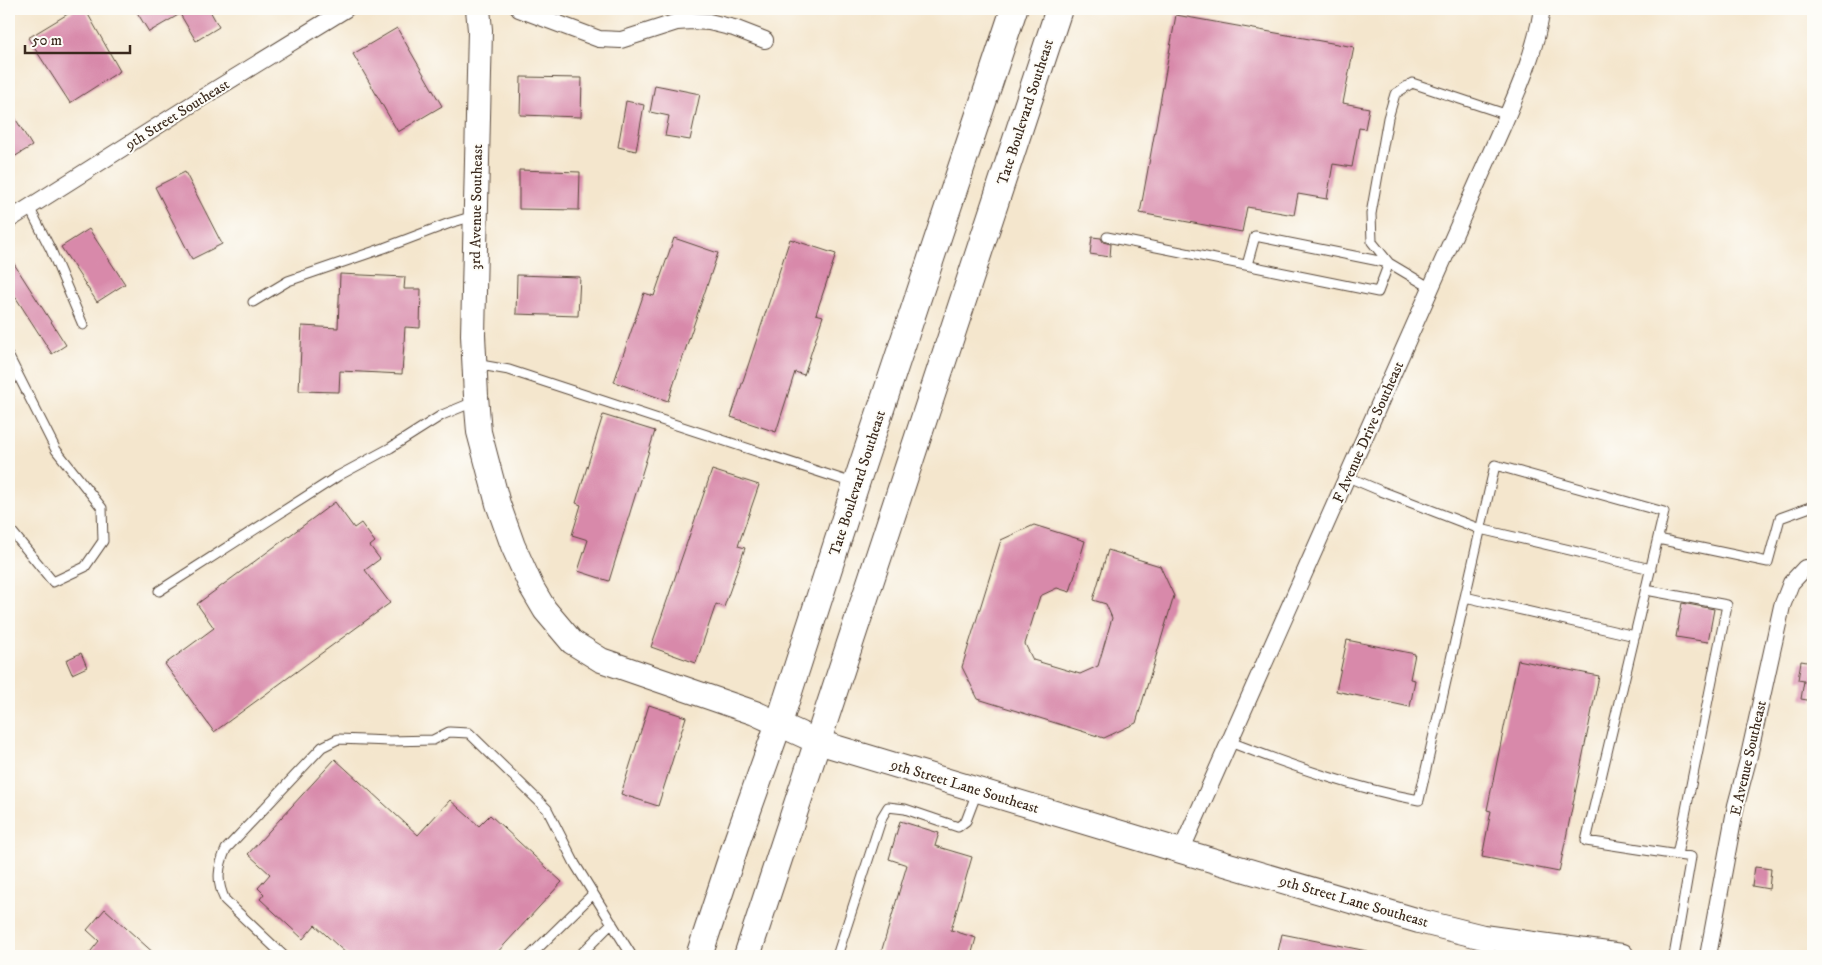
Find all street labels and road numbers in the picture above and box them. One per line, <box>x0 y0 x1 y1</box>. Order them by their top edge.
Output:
street label: Tate Boulevard Southeast <box>993 37 1058 187</box>
street label: 9th Street Southeast <box>121 75 233 155</box>
street label: 3rd Avenue Southeast <box>466 144 487 270</box>
street label: F Avenue Drive Southeast <box>1329 358 1408 506</box>
street label: Tate Boulevard Southeast <box>825 408 890 558</box>
street label: E Avenue Southeast <box>1726 698 1771 818</box>
street label: 9th Street Lane Southeast <box>888 755 1041 818</box>
street label: 9th Street Lane Southeast <box>1276 871 1431 932</box>

